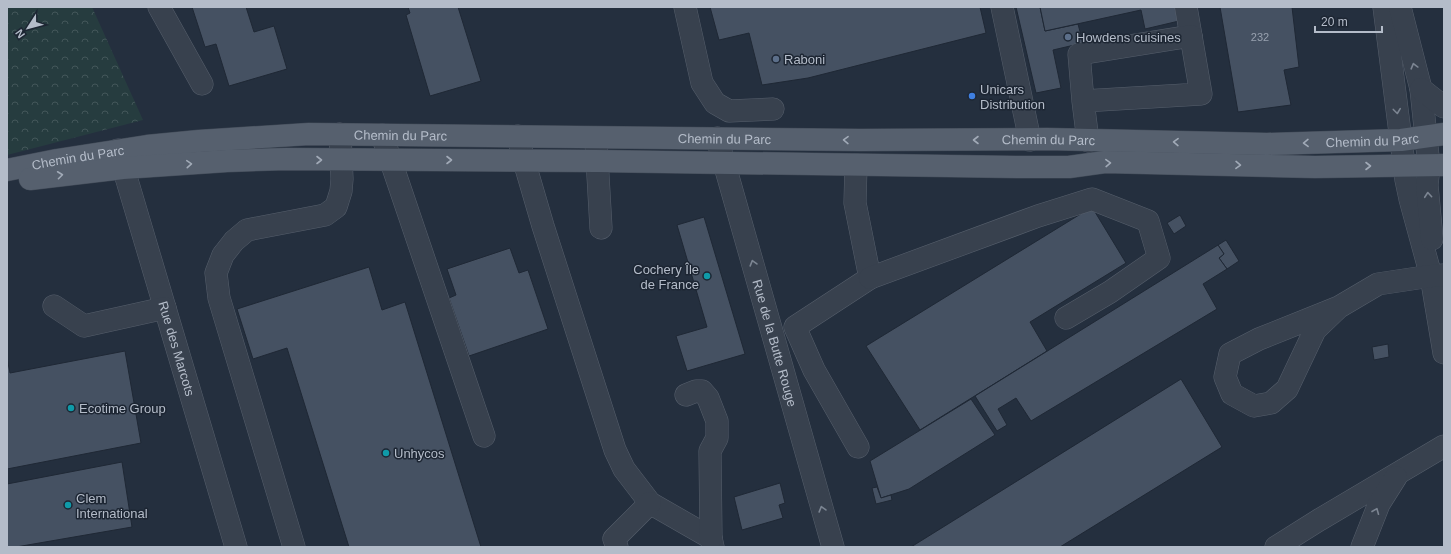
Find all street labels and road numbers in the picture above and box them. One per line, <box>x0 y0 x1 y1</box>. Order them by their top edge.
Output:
street label: Chemin du Parc <box>354 127 448 143</box>
street label: Chemin du Parc <box>1325 130 1420 150</box>
street label: Chemin du Parc <box>678 131 772 147</box>
street label: Chemin du Parc <box>1002 131 1096 148</box>
street label: Chemin du Parc <box>30 142 126 172</box>
street label: Rue de la Butte Rouge <box>750 278 800 408</box>
street label: Rue des Marcots <box>156 299 198 398</box>

